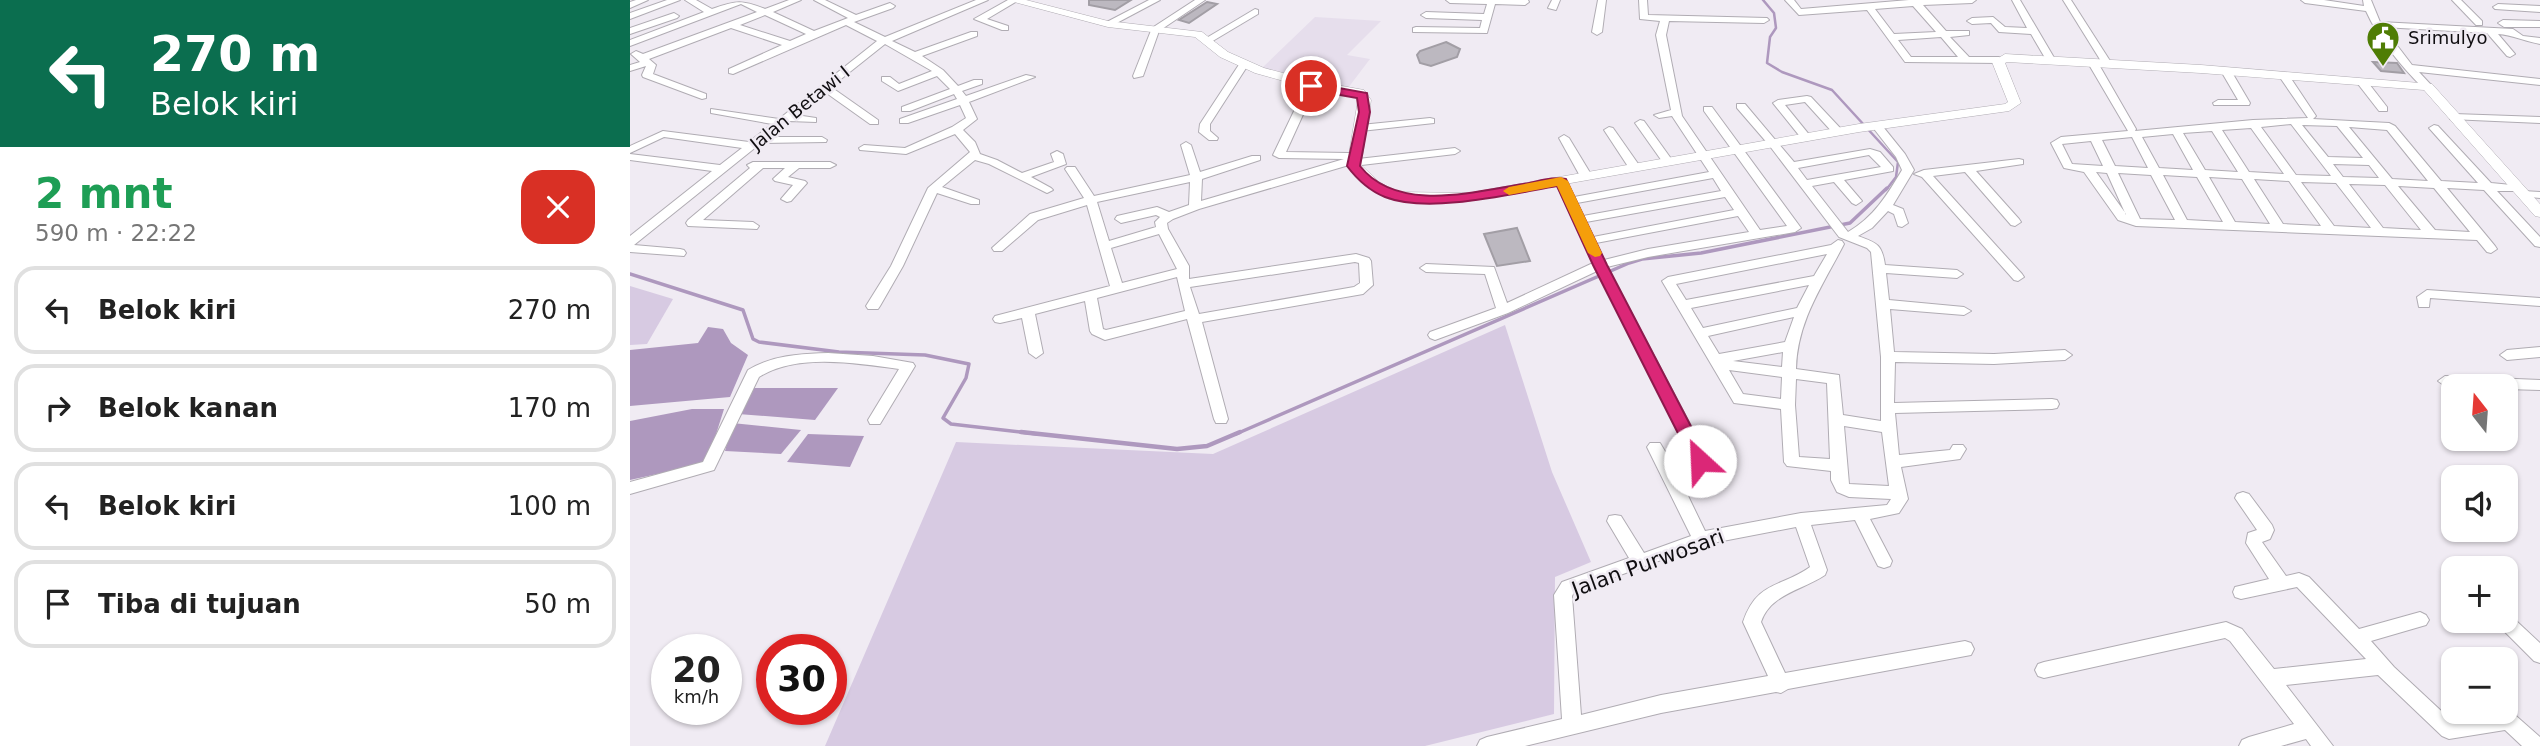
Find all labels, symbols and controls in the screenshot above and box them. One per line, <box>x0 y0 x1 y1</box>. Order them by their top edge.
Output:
public building icon: Srimulyo <box>2364 19 2402 68</box>
text: 270 m <box>150 26 320 83</box>
place label: Srimulyo <box>2408 27 2487 48</box>
icon: left <box>35 28 126 119</box>
pin <box>1281 56 1341 116</box>
street label: Jalan Betawi I <box>745 61 854 155</box>
icon: arrive <box>1292 67 1330 105</box>
text: Belok kiri <box>150 85 298 123</box>
text: 2 mnt <box>35 169 173 218</box>
button: close <box>521 170 595 244</box>
text: 590 m · 22:22 <box>35 220 197 246</box>
icon: left <box>39 291 77 329</box>
text: Belok kiri <box>98 295 237 325</box>
text: 270 m <box>508 295 591 325</box>
north arrow <box>2441 374 2518 452</box>
map controls <box>2441 374 2518 724</box>
icon: right <box>39 389 77 427</box>
text: Belok kanan <box>98 393 278 423</box>
text: 170 m <box>508 393 591 423</box>
position arrow <box>1663 424 1737 498</box>
button: sound <box>2441 465 2518 542</box>
icon: left <box>39 487 77 525</box>
text: Belok kiri <box>98 491 237 521</box>
text: 100 m <box>508 491 591 521</box>
street label: Jalan Purwosari <box>1567 524 1727 602</box>
button: + <box>2441 556 2518 633</box>
icon: arrive <box>39 585 77 623</box>
text: Tiba di tujuan <box>98 589 301 619</box>
text: 50 m <box>524 589 591 619</box>
speed limit sign: 30 <box>756 634 847 725</box>
button: − <box>2441 647 2518 724</box>
text: 20 <box>672 650 721 690</box>
text: km/h <box>674 686 719 707</box>

